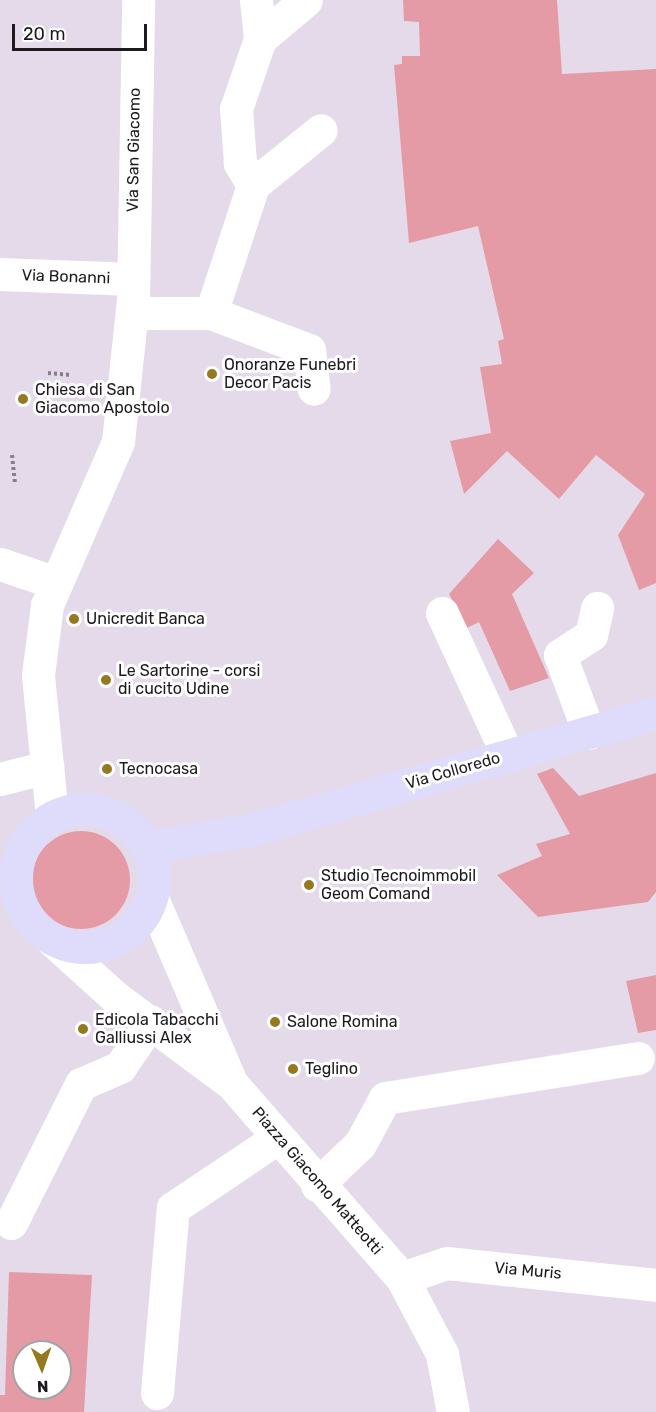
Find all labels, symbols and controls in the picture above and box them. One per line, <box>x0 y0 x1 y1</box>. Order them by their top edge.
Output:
scale bar <box>15 12 150 50</box>
text: 20 m <box>23 23 65 45</box>
street label: Via San Giacomo <box>123 88 145 212</box>
street label: Via Bonanni <box>21 266 111 288</box>
place label: Onoranze Funebri Decor Pacis <box>224 355 356 393</box>
marker: Onoranze Funebri Decor Pacis <box>205 367 219 381</box>
place label: Chiesa di San Giacomo Apostolo <box>35 380 170 418</box>
marker: Chiesa di San Giacomo Apostolo <box>16 392 30 406</box>
place label: Unicredit Banca <box>86 609 205 629</box>
marker: Unicredit Banca <box>67 612 81 626</box>
place label: Le Sartorine - corsi di cucito Udine <box>118 661 260 699</box>
marker: Le Sartorine - corsi di cucito Udine <box>99 673 113 687</box>
street label: Via Colloredo <box>404 748 502 794</box>
place label: Tecnocasa <box>119 759 198 779</box>
marker: Tecnocasa <box>100 762 114 776</box>
place label: Studio Tecnoimmobil Geom Comand <box>321 866 477 904</box>
marker: Studio Tecnoimmobil Geom Comand <box>302 878 316 892</box>
place label: Edicola Tabacchi Galliussi Alex <box>95 1010 219 1048</box>
place label: Salone Romina <box>287 1012 398 1032</box>
marker: Salone Romina <box>268 1015 282 1029</box>
marker: Edicola Tabacchi Galliussi Alex <box>76 1022 90 1036</box>
place label: Teglino <box>305 1059 358 1079</box>
marker: Teglino <box>286 1062 300 1076</box>
street label: Piazza Giacomo Matteotti <box>248 1103 386 1259</box>
street label: Via Muris <box>494 1258 562 1284</box>
north arrow <box>12 1340 72 1400</box>
text: N <box>36 1377 49 1396</box>

